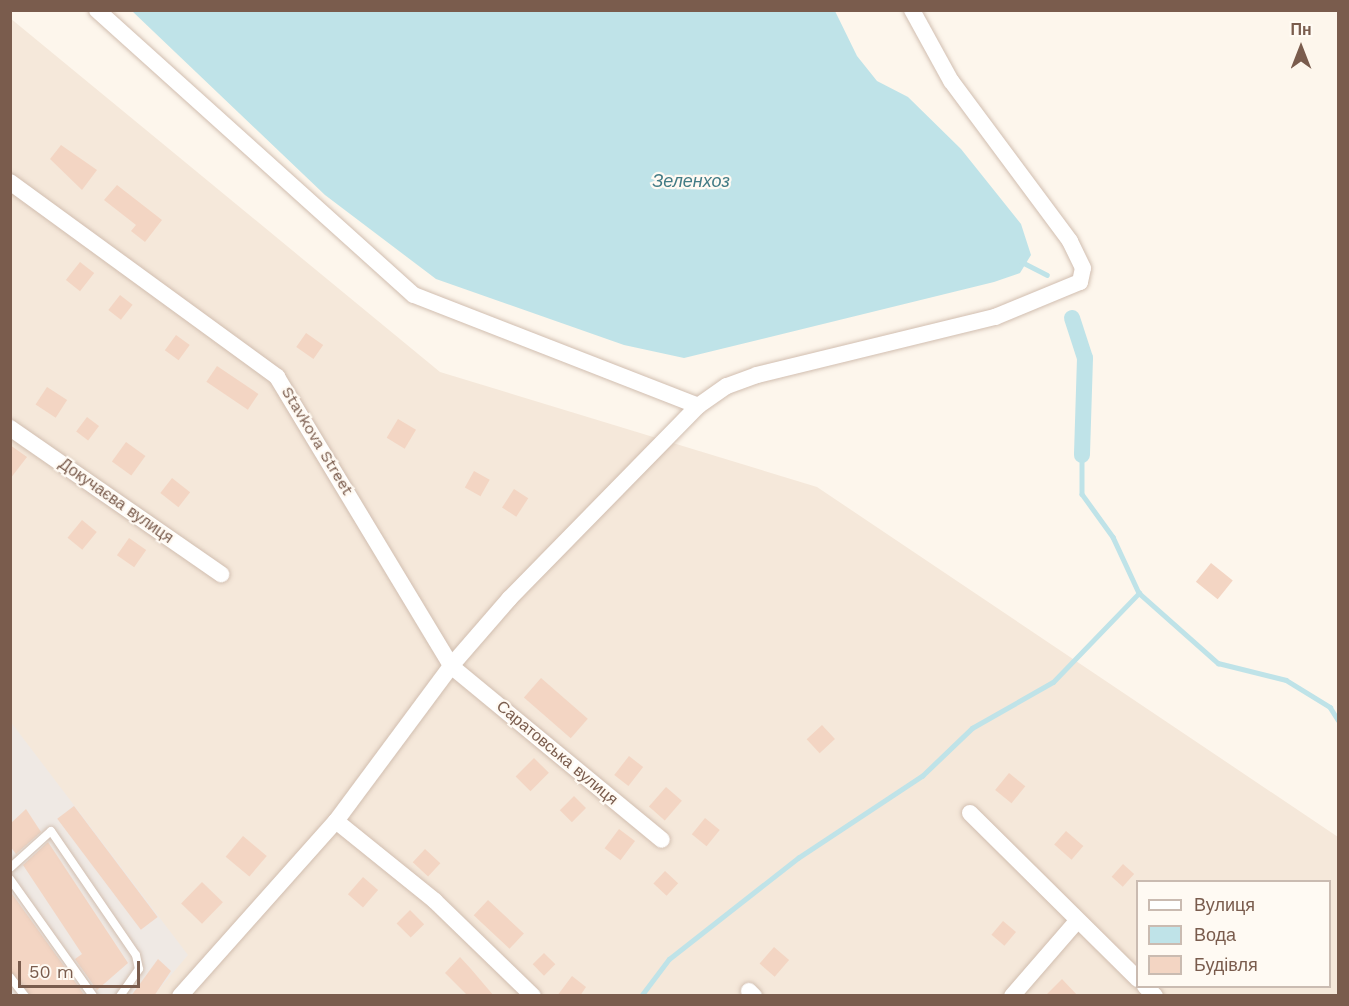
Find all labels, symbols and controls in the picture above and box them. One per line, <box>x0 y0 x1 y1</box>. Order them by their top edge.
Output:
north arrow <box>1271 18 1331 78</box>
text: Пн <box>1290 20 1312 39</box>
water label: Зеленхоз <box>652 170 730 192</box>
street label: Stavkova Street <box>277 383 357 499</box>
street label: Докучаєва вулиця <box>55 454 177 548</box>
street label: Саратовська вулиця <box>492 697 622 809</box>
legend <box>1136 880 1331 988</box>
text: Вулиця <box>1194 894 1255 915</box>
text: Вода <box>1194 924 1236 945</box>
scale bar <box>21 949 142 987</box>
text: Будівля <box>1194 954 1258 975</box>
text: 50 m <box>29 961 74 982</box>

